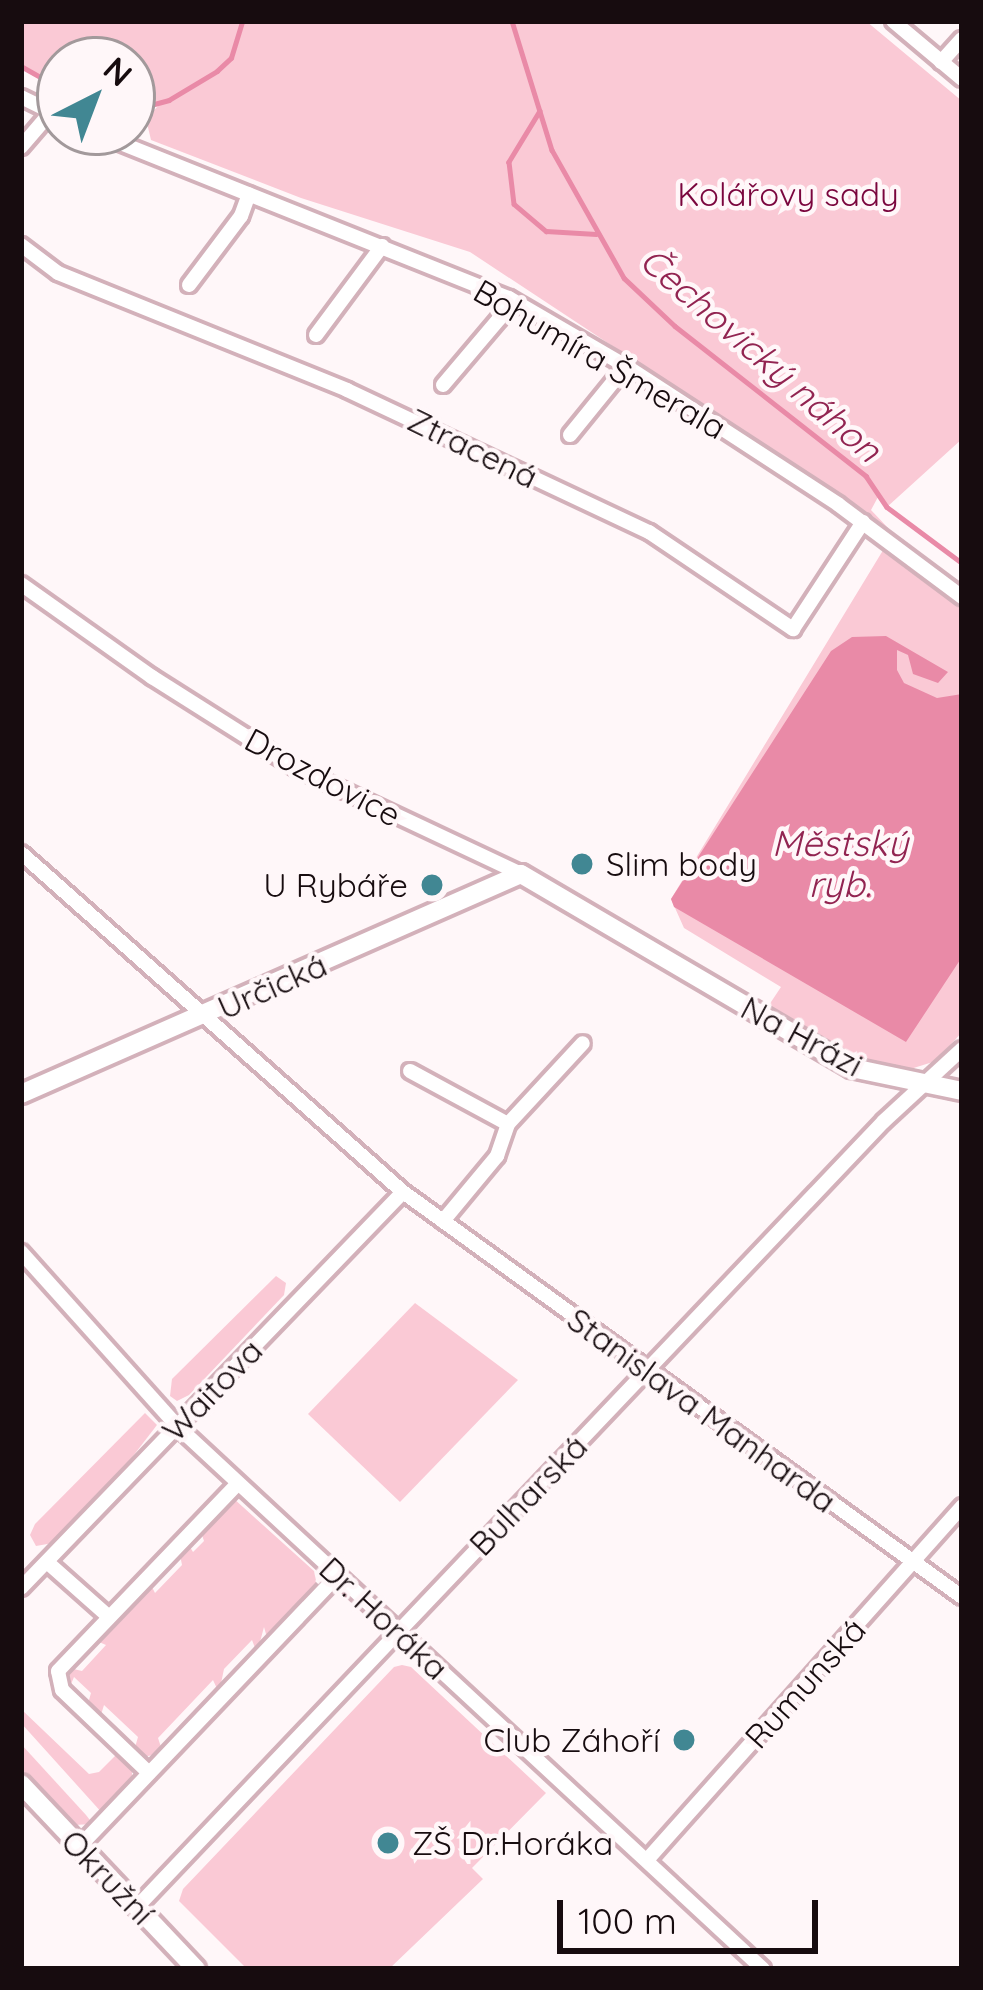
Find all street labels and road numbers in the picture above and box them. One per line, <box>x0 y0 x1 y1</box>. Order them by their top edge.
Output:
street label: Bohumíra Šmerala <box>467 271 733 447</box>
street label: Ztracená <box>402 400 544 496</box>
street label: Drozdovice <box>238 719 408 835</box>
street label: Určická <box>211 945 333 1027</box>
street label: Na Hrázi <box>734 988 870 1084</box>
street label: Stanislava Manharda <box>560 1299 844 1521</box>
street label: Waitova <box>154 1331 270 1449</box>
street label: Bulharská <box>461 1426 595 1564</box>
street label: Dr. Horáka <box>311 1548 457 1688</box>
street label: Rumunská <box>736 1610 874 1756</box>
street label: Okružní <box>53 1821 163 1933</box>

